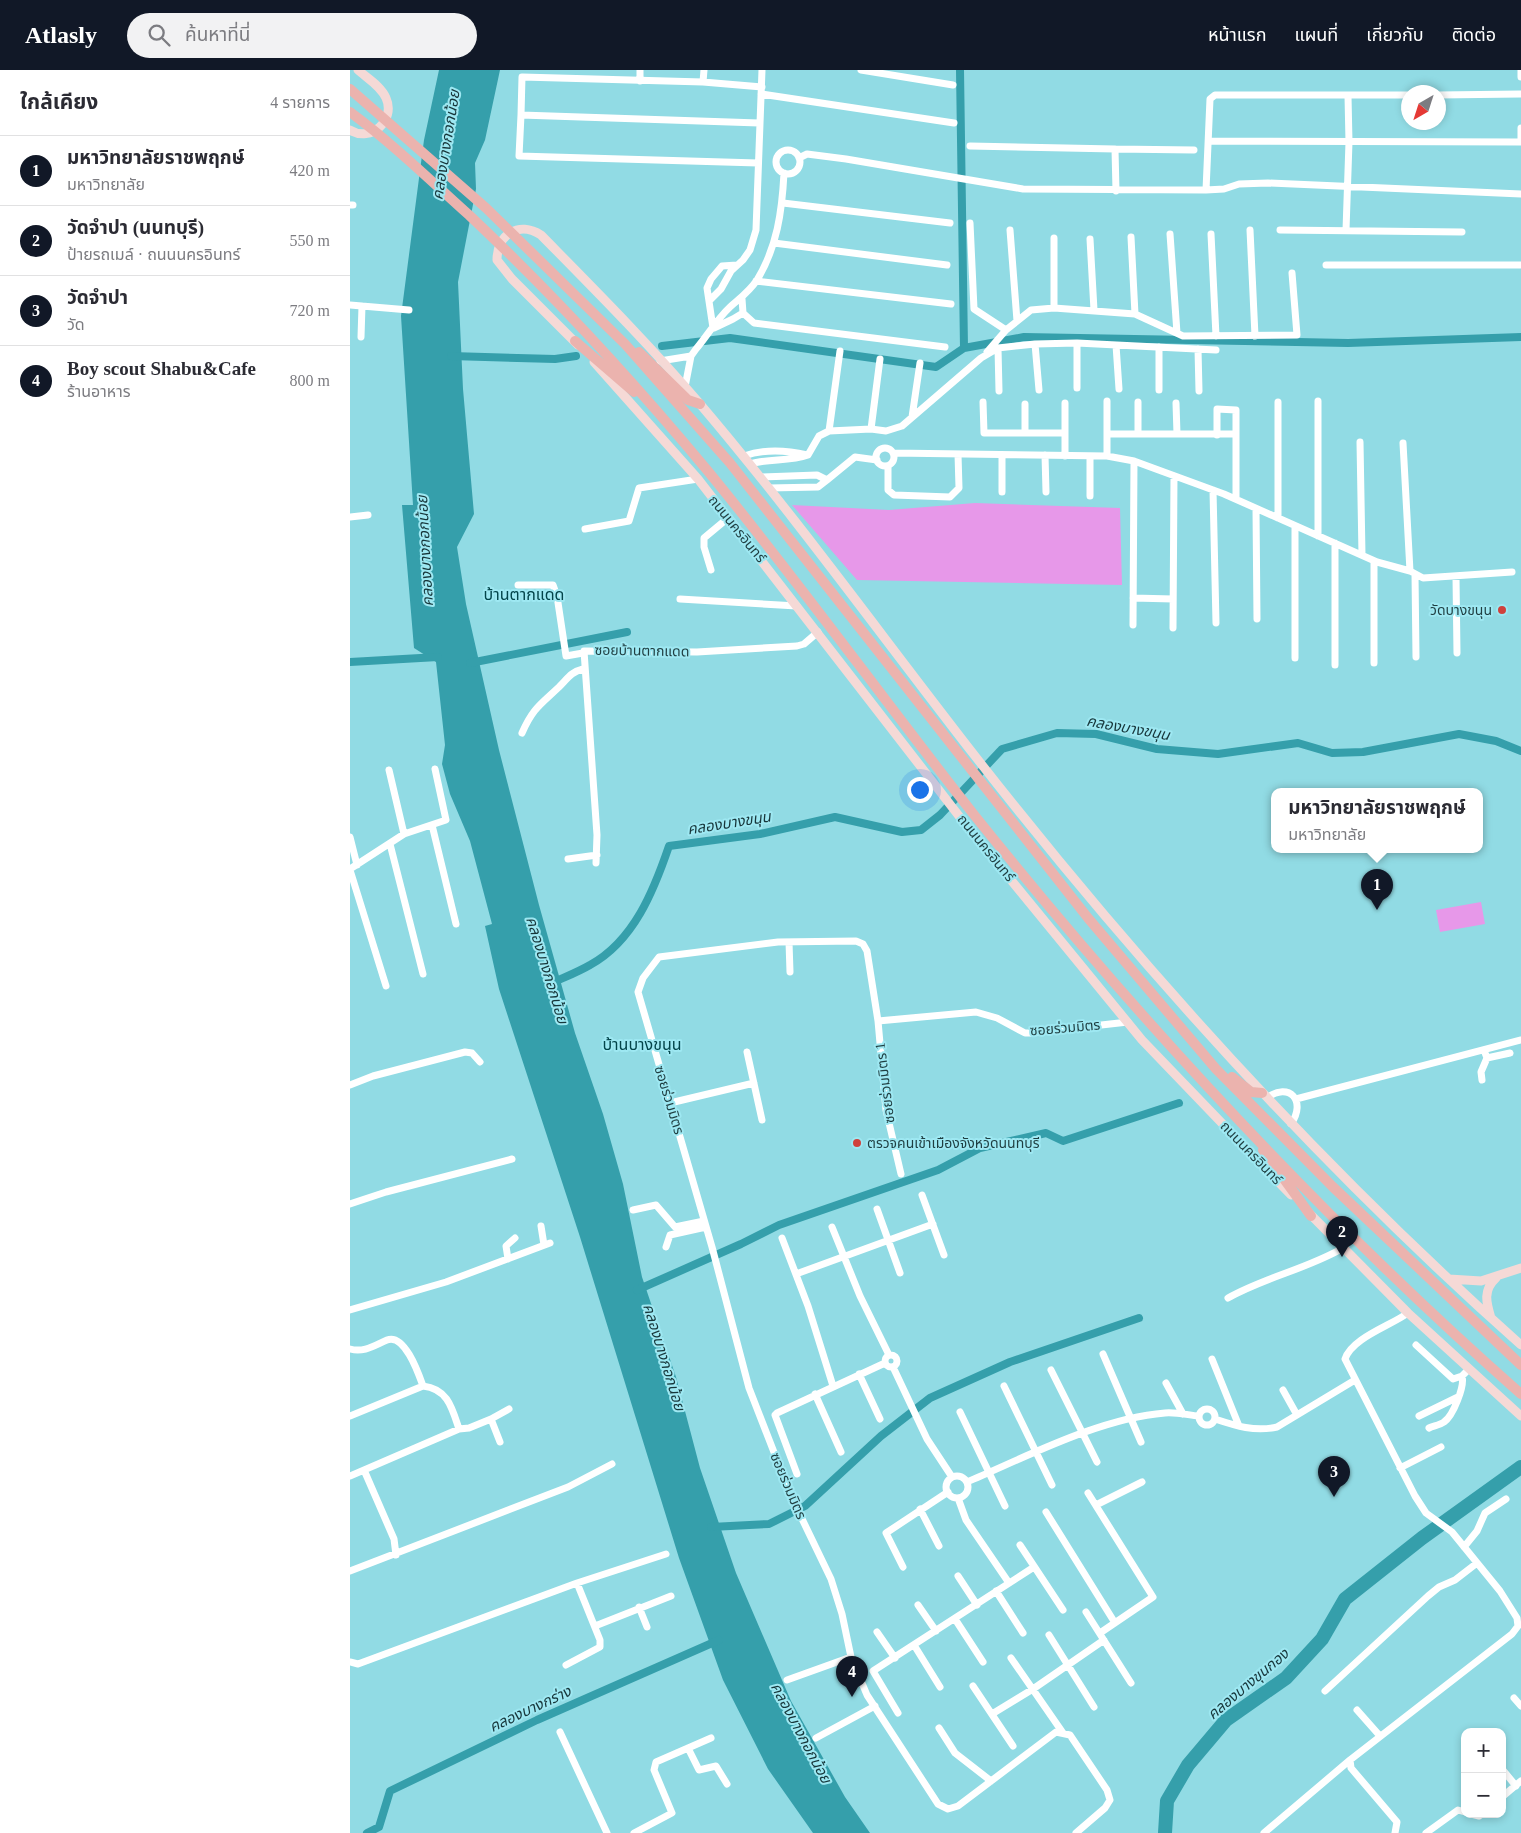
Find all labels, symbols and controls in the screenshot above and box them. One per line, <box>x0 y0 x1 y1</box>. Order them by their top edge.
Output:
search box <box>127 13 477 58</box>
icon: search <box>145 21 173 49</box>
text: Atlasly <box>25 22 97 48</box>
text: ค้นหาที่นี่ <box>185 24 250 45</box>
text: หน้าแรก <box>1208 25 1266 45</box>
text: แผนที่ <box>1294 25 1338 45</box>
text: เกี่ยวกับ <box>1366 25 1424 45</box>
text: ติดต่อ <box>1452 25 1496 45</box>
north arrow <box>1401 85 1446 130</box>
water label: คลองบางกอกน้อย <box>429 88 463 201</box>
text: ใกล้เคียง <box>20 90 98 114</box>
text: 4 รายการ <box>270 94 330 111</box>
text: มหาวิทยาลัยราชพฤกษ์ <box>67 147 245 168</box>
text: 1 <box>32 162 40 179</box>
text: 420 m <box>290 162 330 179</box>
text: มหาวิทยาลัย <box>67 176 145 193</box>
text: วัดจำปา (นนทบุรี) <box>67 217 204 238</box>
text: 2 <box>32 232 40 249</box>
text: 550 m <box>290 232 330 249</box>
text: ป้ายรถเมล์ · ถนนนครอินทร์ <box>67 246 240 263</box>
text: วัดจําปา <box>67 287 128 308</box>
text: 3 <box>32 302 40 319</box>
text: 720 m <box>290 302 330 319</box>
text: วัด <box>67 316 85 333</box>
text: Boy scout Shabu&Cafe <box>67 358 256 379</box>
text: 4 <box>32 372 40 389</box>
text: 800 m <box>290 372 330 389</box>
text: ร้านอาหาร <box>67 383 131 400</box>
street label: ถนนนครอินทร์ <box>706 493 769 566</box>
water label: คลองบางกอกน้อย <box>414 494 436 607</box>
district label: บ้านตากแดด <box>484 586 564 603</box>
place label: วัดบางขนุน <box>1430 603 1492 619</box>
marker: วัดบางขนุน <box>1496 604 1508 616</box>
street label: ซอยบ้านตากแดด <box>594 643 690 659</box>
water label: คลองบางขนุน <box>1085 713 1172 744</box>
your location <box>907 777 933 803</box>
popup <box>1271 788 1483 853</box>
text: มหาวิทยาลัยราชพฤกษ์ <box>1288 797 1466 818</box>
water label: คลองบางขนุน <box>686 808 773 838</box>
street label: ถนนนครอินทร์ <box>955 812 1018 885</box>
text: มหาวิทยาลัย <box>1288 826 1366 843</box>
pin: 1 <box>1361 869 1393 910</box>
water label: คลองบางกอกน้อย <box>523 915 571 1026</box>
street label: ซอยร่วมมิตร <box>1029 1016 1101 1039</box>
district label: บ้านบางขนุน <box>602 1036 682 1054</box>
street label: ซอยร่วมมิตร 1 <box>872 1042 897 1124</box>
street label: ซอยร่วมมิตร <box>651 1064 688 1136</box>
street label: ถนนนครอินทร์ <box>1217 1118 1285 1188</box>
place label: ตรวจคนเข้าเมืองจังหวัดนนทบุรี <box>867 1136 1040 1152</box>
marker: ตรวจคนเข้าเมืองจังหวัดนนทบุรี <box>851 1137 863 1149</box>
pin: 2 <box>1326 1216 1358 1257</box>
water label: คลองบางกอกน้อย <box>640 1302 688 1413</box>
street label: ซอยร่วมมิตร <box>767 1450 810 1522</box>
pin: 3 <box>1318 1456 1350 1497</box>
water label: คลองบางขุนกอง <box>1204 1645 1293 1723</box>
pin: 4 <box>836 1656 868 1697</box>
water label: คลองบางกอกน้อย <box>768 1680 835 1787</box>
water label: คลองบางกร่าง <box>487 1683 574 1735</box>
map controls <box>1461 1728 1506 1818</box>
button: + <box>1461 1728 1506 1773</box>
button: − <box>1461 1773 1506 1818</box>

